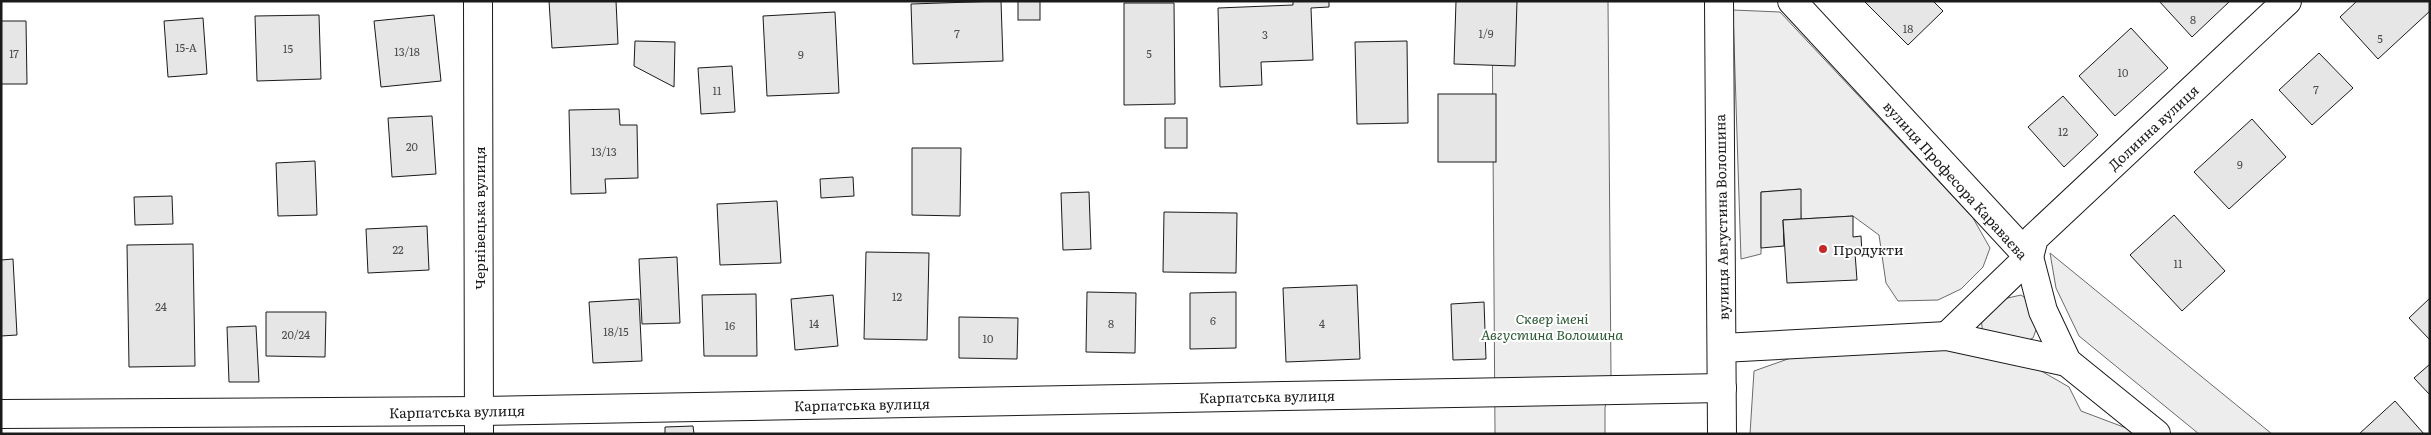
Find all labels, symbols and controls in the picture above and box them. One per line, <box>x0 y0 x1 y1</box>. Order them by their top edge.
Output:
house number: 8 <box>2190 11 2196 27</box>
house number: 18 <box>1903 20 1913 36</box>
house number: 7 <box>954 25 960 41</box>
house number: 1/9 <box>1479 25 1494 41</box>
house number: 3 <box>1262 26 1268 42</box>
house number: 5 <box>2377 30 2383 46</box>
house number: 15-А <box>175 39 197 55</box>
house number: 15 <box>283 40 293 56</box>
house number: 13/18 <box>394 43 420 59</box>
house number: 17 <box>9 45 19 61</box>
house number: 5 <box>1146 45 1152 61</box>
house number: 9 <box>798 46 804 62</box>
house number: 10 <box>2118 64 2128 80</box>
street label: Долинна вулиця <box>2103 80 2203 174</box>
house number: 7 <box>2313 81 2319 97</box>
house number: 11 <box>713 82 722 98</box>
street label: вулиця Професора Караваєва <box>1879 96 2033 264</box>
street label: вулиця Августина Волошина <box>1709 113 1733 320</box>
house number: 12 <box>2058 123 2068 139</box>
house number: 20 <box>406 138 418 154</box>
house number: 13/13 <box>591 143 617 159</box>
street label: Чернівецька вулиця <box>469 146 489 290</box>
house number: 9 <box>2237 156 2243 172</box>
place label: Продукти <box>1833 239 1904 259</box>
house number: 22 <box>392 241 404 257</box>
marker: Продукти <box>1817 243 1829 255</box>
house number: 11 <box>2174 255 2183 271</box>
house number: 12 <box>892 288 902 304</box>
house number: 24 <box>155 298 167 314</box>
park label: Сквер імені Августина Волошина <box>1481 308 1623 344</box>
house number: 6 <box>1210 312 1216 328</box>
house number: 14 <box>809 315 819 331</box>
house number: 8 <box>1108 315 1114 331</box>
house number: 4 <box>1319 315 1325 331</box>
house number: 16 <box>725 317 735 333</box>
house number: 18/15 <box>603 323 629 339</box>
house number: 20/24 <box>282 326 310 342</box>
house number: 10 <box>983 330 993 346</box>
street label: Карпатська вулиця <box>1199 385 1335 407</box>
street label: Карпатська вулиця <box>794 393 930 415</box>
street label: Карпатська вулиця <box>389 400 525 422</box>

